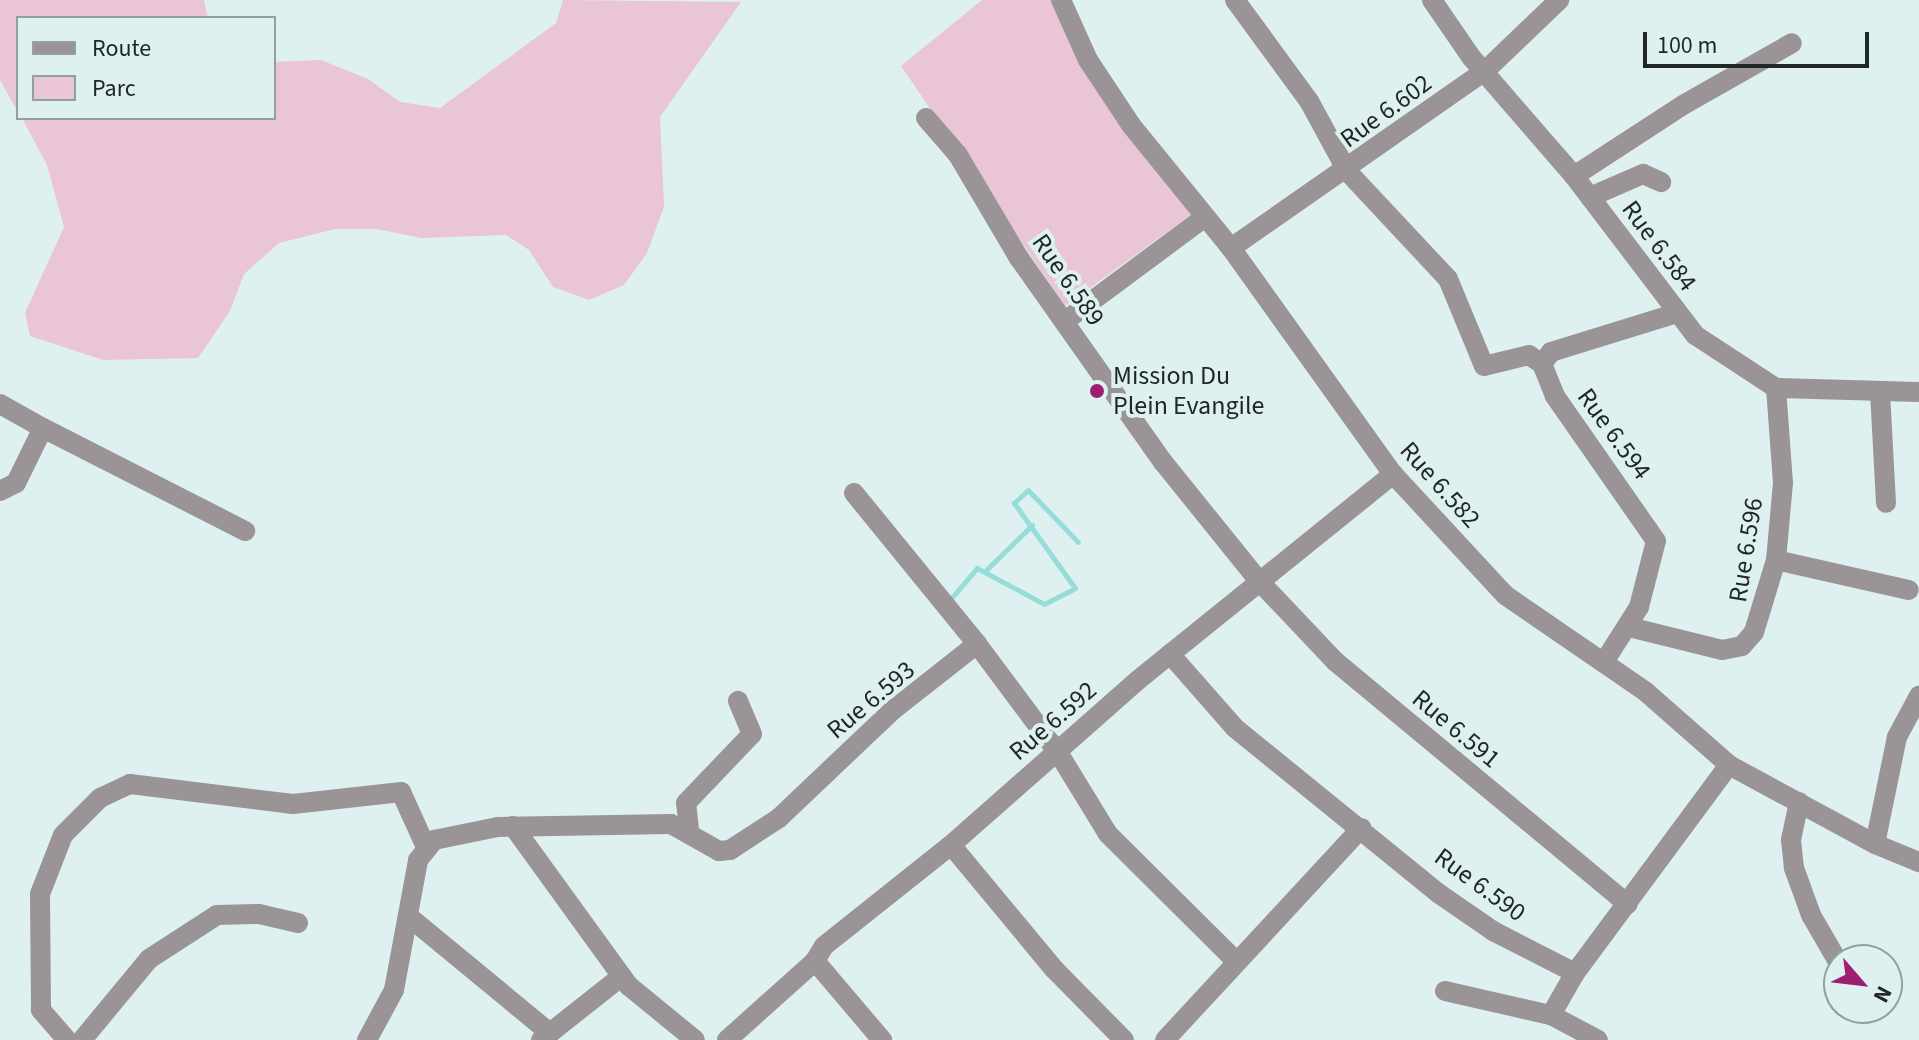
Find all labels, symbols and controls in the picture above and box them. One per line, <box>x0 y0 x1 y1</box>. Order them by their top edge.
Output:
legend <box>16 16 276 120</box>
scale bar <box>1647 16 1873 66</box>
text: 100 m <box>1657 28 1717 63</box>
text: Route <box>92 31 151 66</box>
street label: Rue 6.602 <box>1334 67 1438 155</box>
text: Parc <box>92 71 136 106</box>
street label: Rue 6.584 <box>1615 195 1703 297</box>
street label: Rue 6.589 <box>1025 228 1111 332</box>
place label: Mission Du Plein Evangile <box>1113 360 1264 422</box>
marker: Mission Du Plein Evangile <box>1088 382 1106 400</box>
street label: Rue 6.594 <box>1570 382 1658 486</box>
street label: Rue 6.582 <box>1393 435 1487 535</box>
street label: Rue 6.596 <box>1722 496 1770 604</box>
street label: Rue 6.593 <box>821 654 921 746</box>
street label: Rue 6.592 <box>1003 675 1103 767</box>
street label: Rue 6.591 <box>1406 683 1506 775</box>
street label: Rue 6.590 <box>1428 841 1532 929</box>
north arrow <box>1823 944 1903 1024</box>
text: N <box>1865 980 1900 1008</box>

